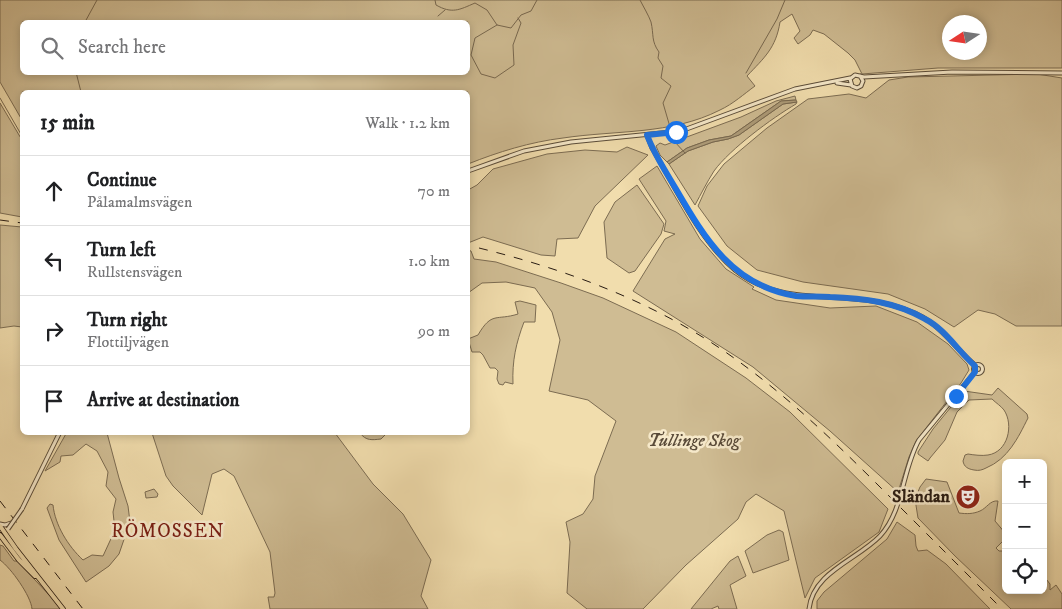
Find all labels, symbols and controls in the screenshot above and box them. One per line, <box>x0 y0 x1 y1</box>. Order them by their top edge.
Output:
north arrow <box>942 15 987 60</box>
search box <box>20 20 470 75</box>
icon: search <box>38 34 66 62</box>
text: Search here <box>78 36 166 59</box>
text: 15 min <box>40 110 95 136</box>
text: Walk · 1.2 km <box>365 113 450 133</box>
route start <box>665 121 688 144</box>
text: Continue <box>87 169 157 192</box>
icon: ahead <box>40 177 68 205</box>
text: 70 m <box>418 181 450 201</box>
text: Pålamalmsvägen <box>87 192 192 212</box>
text: Turn left <box>87 239 156 262</box>
icon: left <box>40 247 68 275</box>
text: 1.0 km <box>408 251 450 271</box>
text: Rullstensvägen <box>87 262 182 282</box>
text: Turn right <box>87 309 167 332</box>
icon: right <box>40 317 68 345</box>
text: 90 m <box>418 321 450 341</box>
text: Flottiljvägen <box>87 332 169 352</box>
route end <box>945 385 968 408</box>
icon: arrive <box>40 387 68 415</box>
text: Arrive at destination <box>87 389 239 412</box>
park label: Tullinge Skog <box>648 430 742 452</box>
map controls <box>1002 459 1047 594</box>
button: + <box>1002 459 1047 504</box>
theatre icon: Sländan <box>955 484 981 510</box>
place label: Sländan <box>892 486 951 508</box>
button: − <box>1002 504 1047 549</box>
district label: RÖMOSSEN <box>111 519 225 543</box>
button: locate <box>1002 549 1047 594</box>

